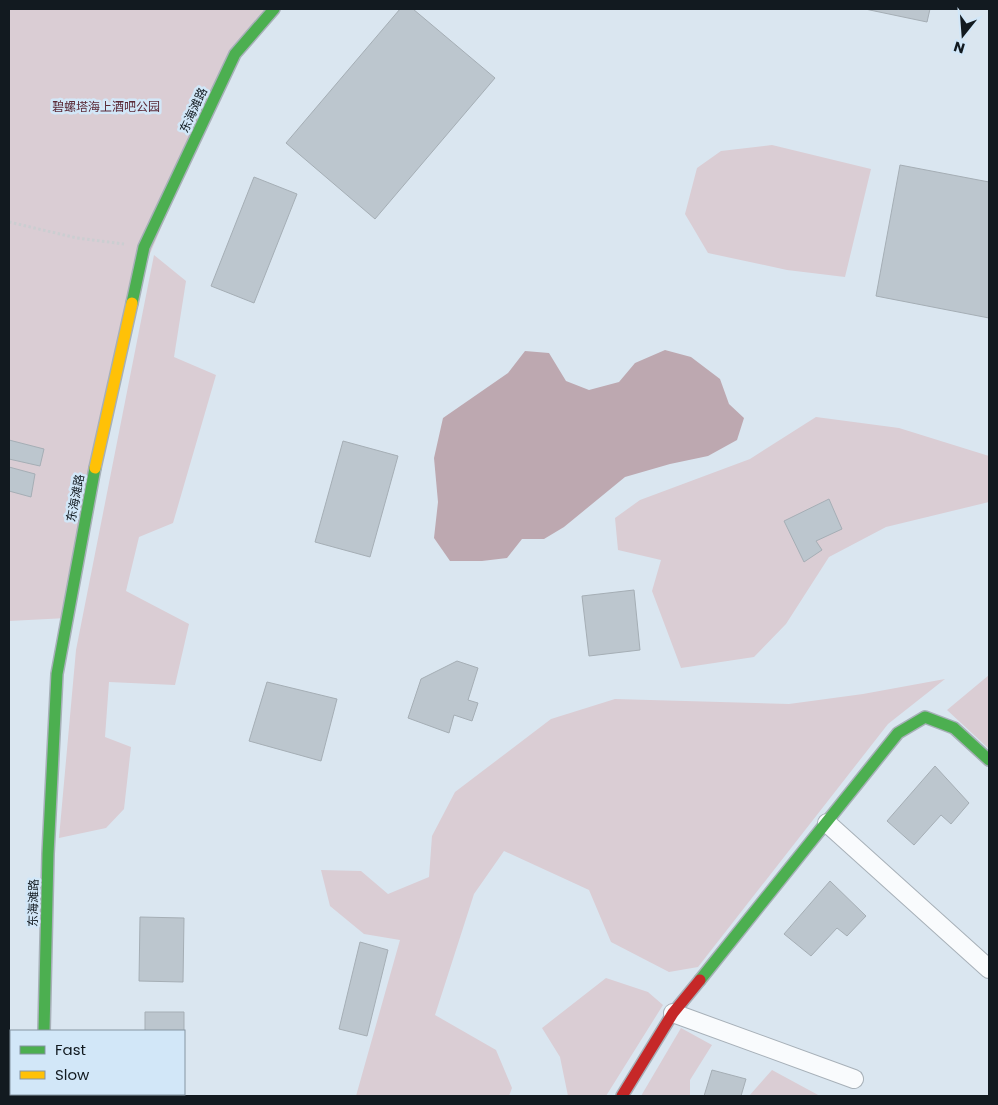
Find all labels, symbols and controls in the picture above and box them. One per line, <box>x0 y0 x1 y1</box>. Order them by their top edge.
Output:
north arrow <box>938 10 988 60</box>
text: N <box>951 36 967 59</box>
street label: 东海滩路 <box>175 85 211 135</box>
park label: 碧螺塔海上酒吧公园 <box>52 98 160 115</box>
street label: 东海滩路 <box>62 473 88 523</box>
street label: 东海滩路 <box>24 879 42 927</box>
legend <box>10 1030 185 1095</box>
text: Fast <box>55 1039 86 1060</box>
text: Slow <box>55 1064 90 1085</box>

